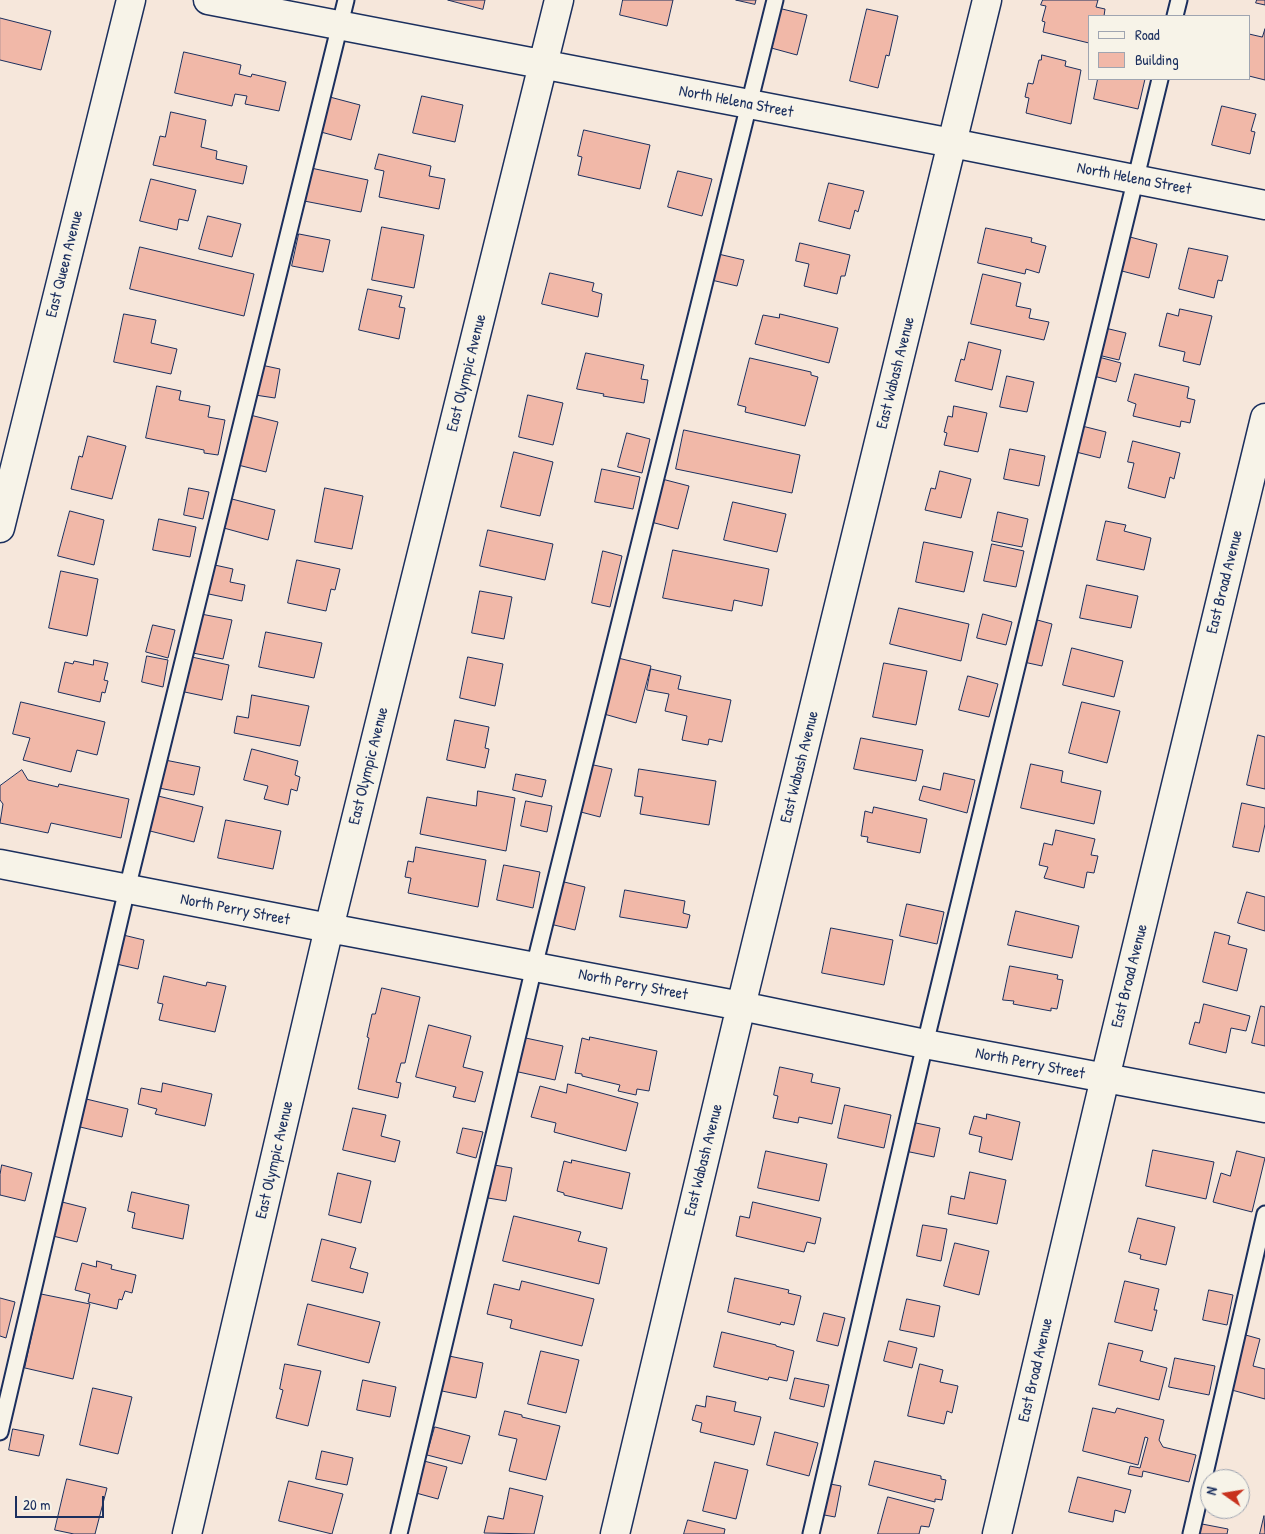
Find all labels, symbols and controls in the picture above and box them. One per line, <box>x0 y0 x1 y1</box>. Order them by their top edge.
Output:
legend <box>1088 15 1250 80</box>
text: Road <box>1135 24 1160 45</box>
text: Building <box>1135 49 1179 70</box>
street label: North Helena Street <box>677 82 795 122</box>
street label: North Helena Street <box>1075 159 1193 199</box>
street label: East Queen Avenue <box>42 208 88 320</box>
street label: East Olympic Avenue <box>443 312 491 434</box>
street label: East Wabash Avenue <box>873 315 919 431</box>
street label: East Broad Avenue <box>1203 528 1247 636</box>
street label: East Olympic Avenue <box>345 705 393 827</box>
street label: East Wabash Avenue <box>777 709 823 825</box>
street label: North Perry Street <box>179 890 291 930</box>
street label: East Broad Avenue <box>1108 922 1152 1030</box>
street label: North Perry Street <box>577 965 689 1005</box>
street label: North Perry Street <box>974 1044 1086 1084</box>
street label: East Olympic Avenue <box>252 1099 298 1221</box>
street label: East Wabash Avenue <box>681 1102 727 1218</box>
street label: East Broad Avenue <box>1015 1316 1057 1424</box>
north arrow <box>1200 1469 1250 1519</box>
text: N <box>1201 1485 1221 1497</box>
scale bar <box>18 1486 106 1518</box>
text: 20 m <box>23 1494 50 1515</box>

